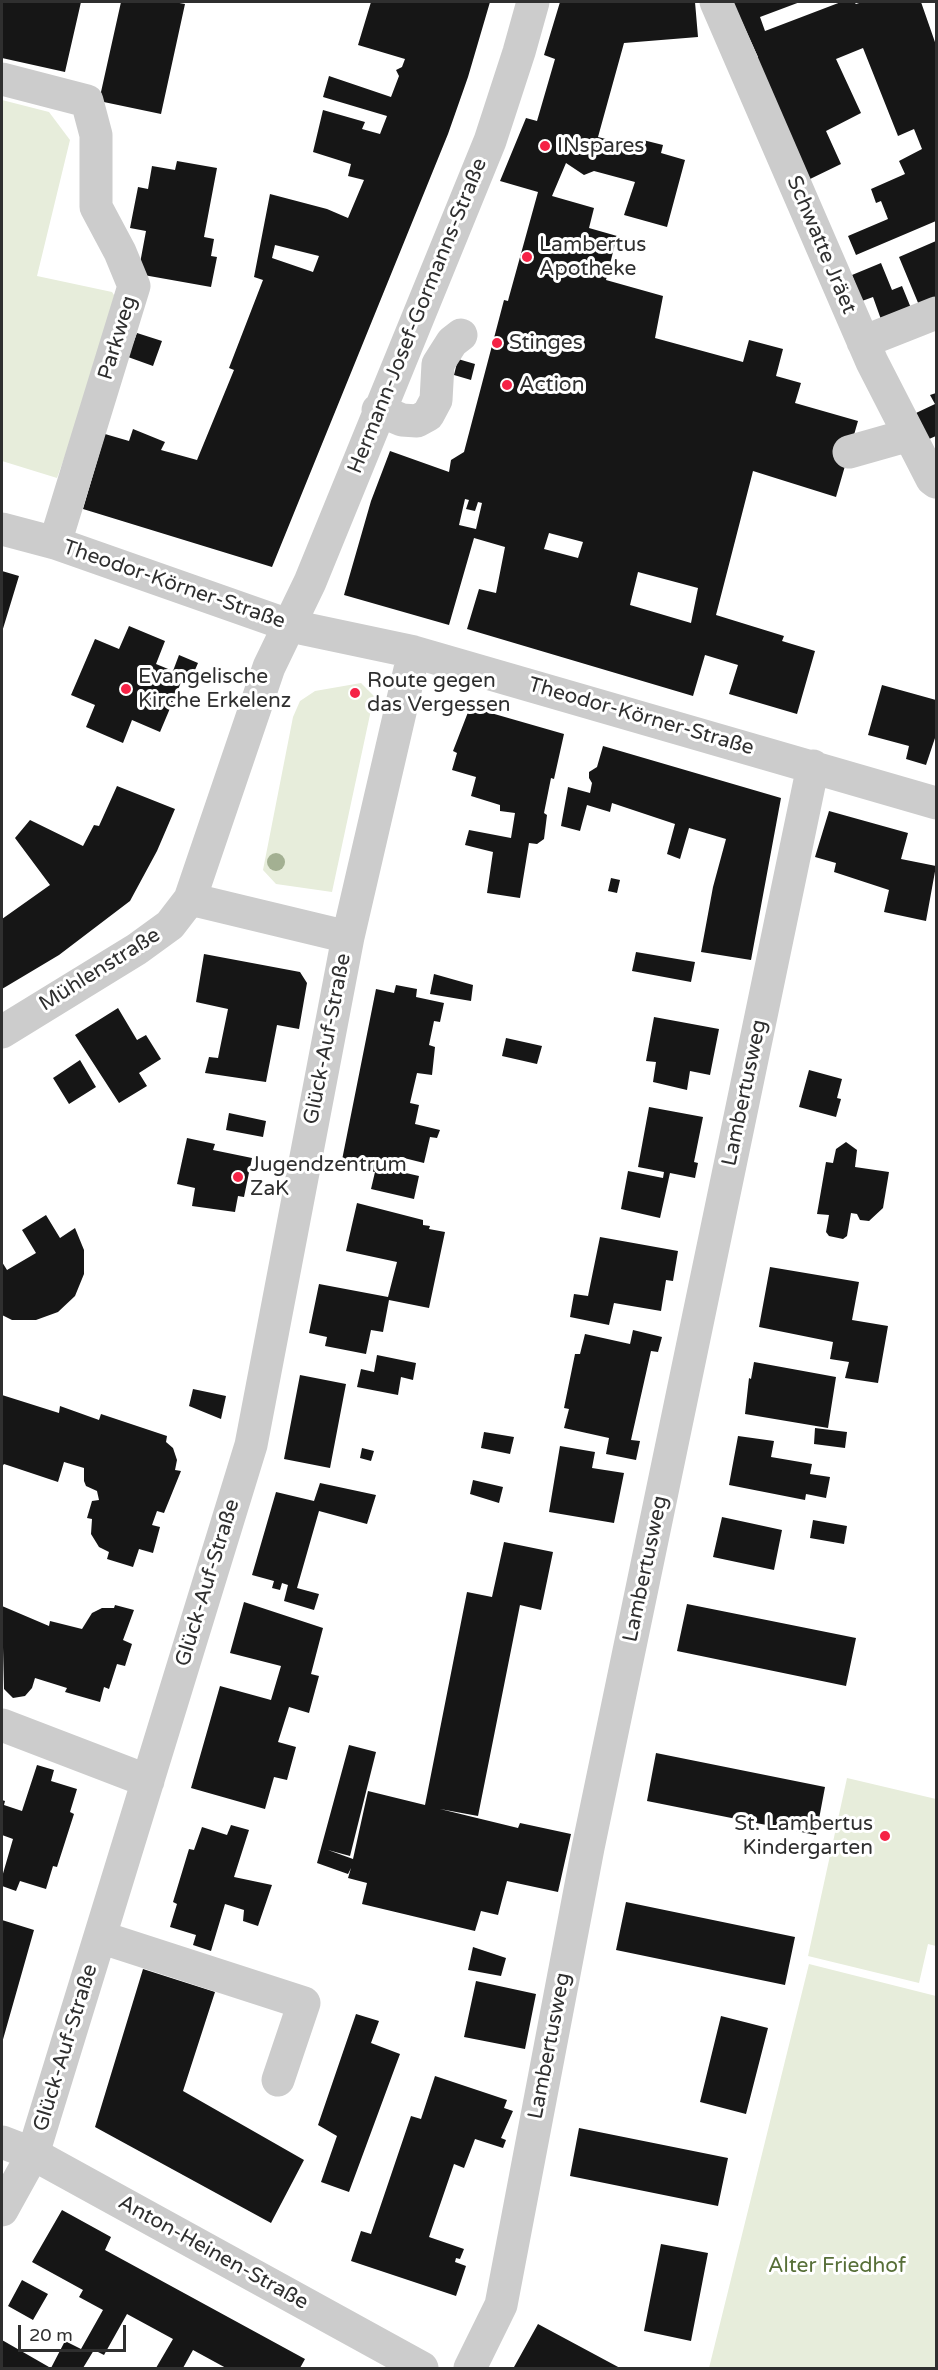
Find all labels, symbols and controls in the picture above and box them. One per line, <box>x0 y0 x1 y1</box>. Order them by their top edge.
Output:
place label: INspares <box>557 133 644 159</box>
marker: INspares <box>538 139 552 153</box>
street label: Hermann-Josef-Gormanns-Straße <box>343 155 493 477</box>
street label: Schwatte Jräet <box>781 172 861 318</box>
place label: Lambertus Apotheke <box>539 232 646 282</box>
marker: Lambertus Apotheke <box>520 250 534 264</box>
street label: Parkweg <box>93 293 143 383</box>
place label: Stinges <box>509 330 583 356</box>
marker: Stinges <box>490 336 504 350</box>
place label: Action <box>519 372 584 398</box>
marker: Action <box>500 378 514 392</box>
street label: Theodor-Körner-Straße <box>60 535 288 635</box>
place label: Evangelische Kirche Erkelenz <box>138 664 291 714</box>
place label: Route gegen das Vergessen <box>367 668 511 718</box>
street label: Theodor-Körner-Straße <box>525 673 757 761</box>
marker: Evangelische Kirche Erkelenz <box>119 682 133 696</box>
marker: Route gegen das Vergessen <box>348 686 362 700</box>
street label: Mühlenstraße <box>35 923 165 1017</box>
street label: Glück-Auf-Straße <box>299 951 357 1127</box>
street label: Lambertusweg <box>717 1018 773 1168</box>
place label: Jugendzentrum ZaK <box>250 1152 407 1202</box>
marker: Jugendzentrum ZaK <box>231 1170 245 1184</box>
street label: Lambertusweg <box>618 1494 674 1644</box>
street label: Glück-Auf-Straße <box>171 1496 245 1670</box>
place label: St. Lambertus Kindergarten <box>734 1811 873 1861</box>
marker: St. Lambertus Kindergarten <box>878 1829 892 1843</box>
street label: Glück-Auf-Straße <box>29 1961 103 2135</box>
street label: Lambertusweg <box>523 1971 577 2121</box>
street label: Anton-Heinen-Straße <box>114 2190 312 2316</box>
park label: Alter Friedhof <box>768 2253 906 2279</box>
scale bar <box>21 2313 129 2351</box>
text: 20 m <box>29 2324 73 2346</box>

